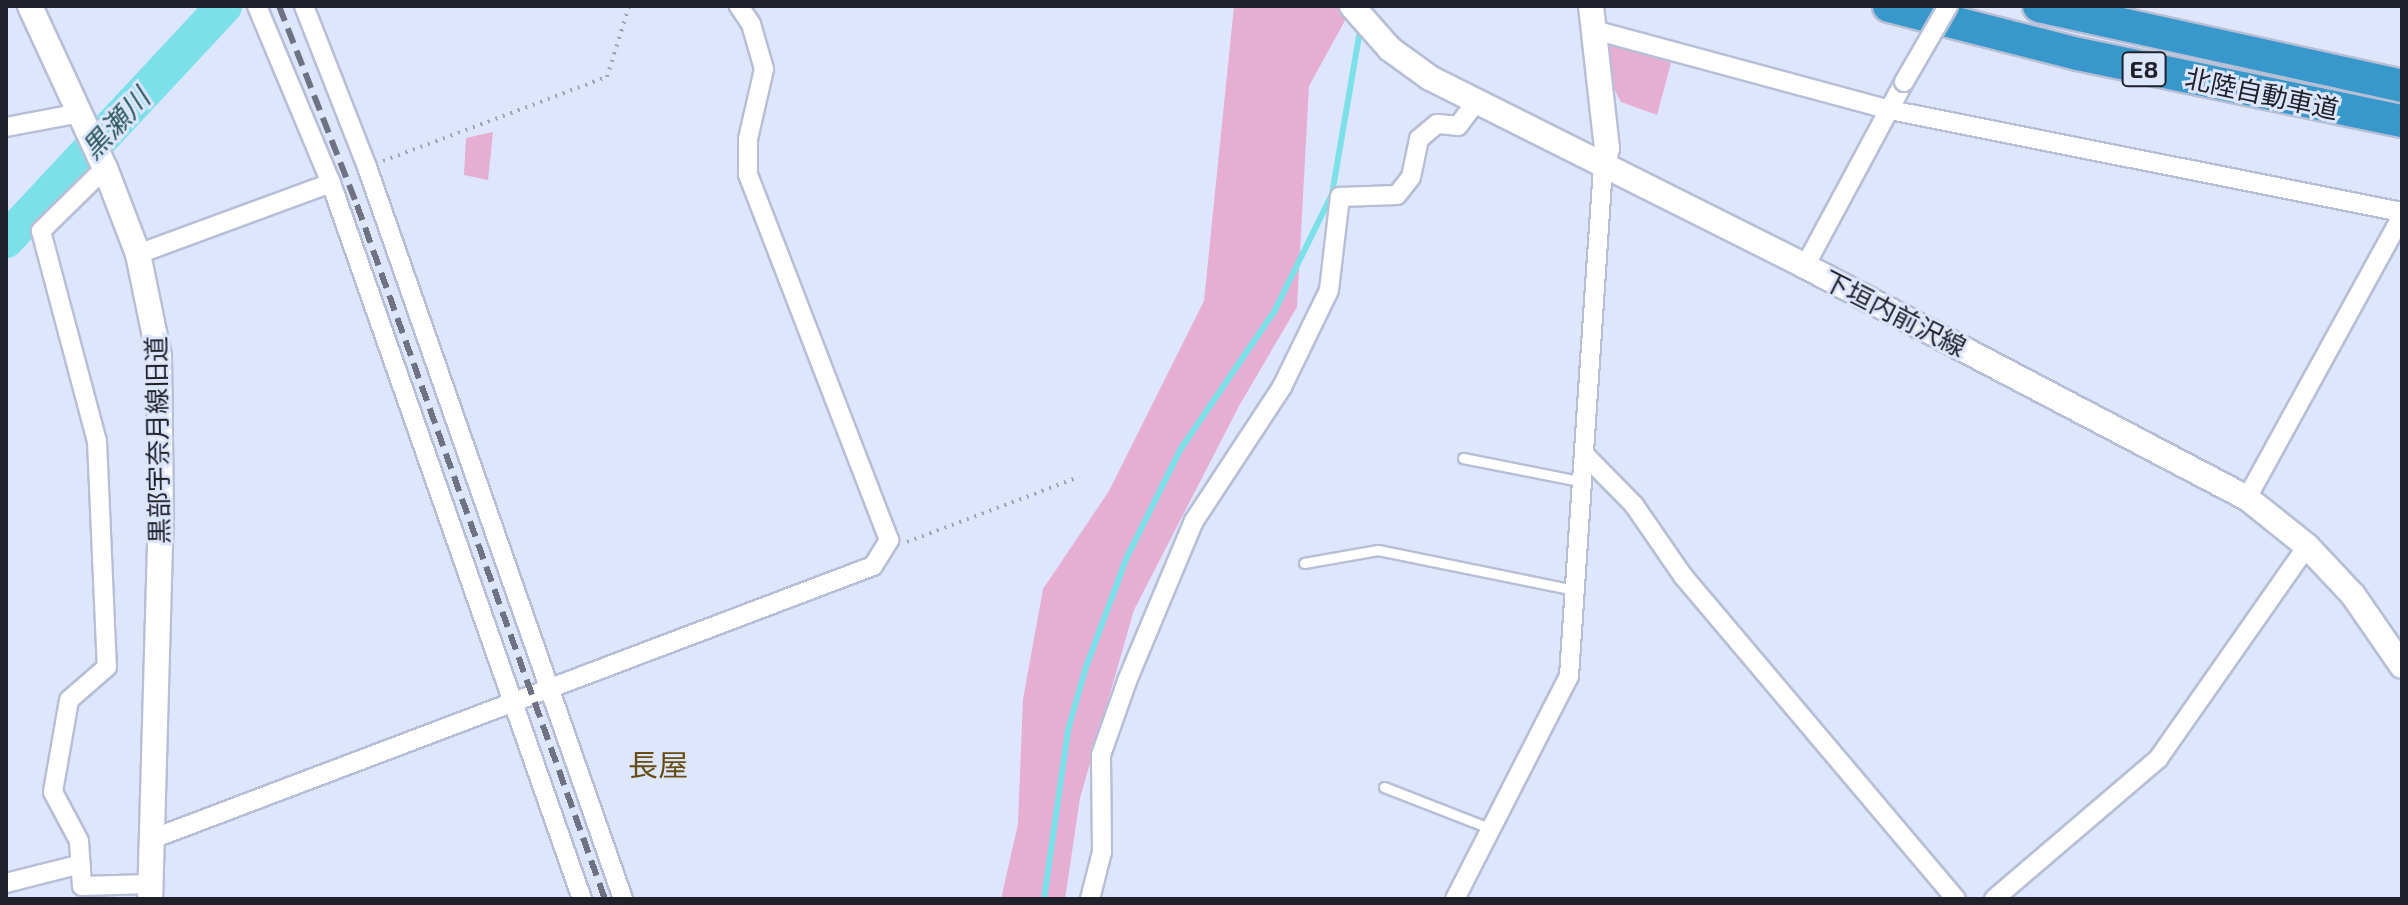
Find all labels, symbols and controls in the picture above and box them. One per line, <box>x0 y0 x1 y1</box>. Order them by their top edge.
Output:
road number: E8 <box>2120 49 2168 89</box>
street label: 北陸自動車道 <box>2182 62 2342 124</box>
water label: 黒瀬川 <box>74 81 156 165</box>
street label: 下垣内前沢線 <box>1818 264 1972 362</box>
street label: 黒部宇奈月線旧道 <box>140 336 174 544</box>
district label: 長屋 <box>628 746 688 782</box>

